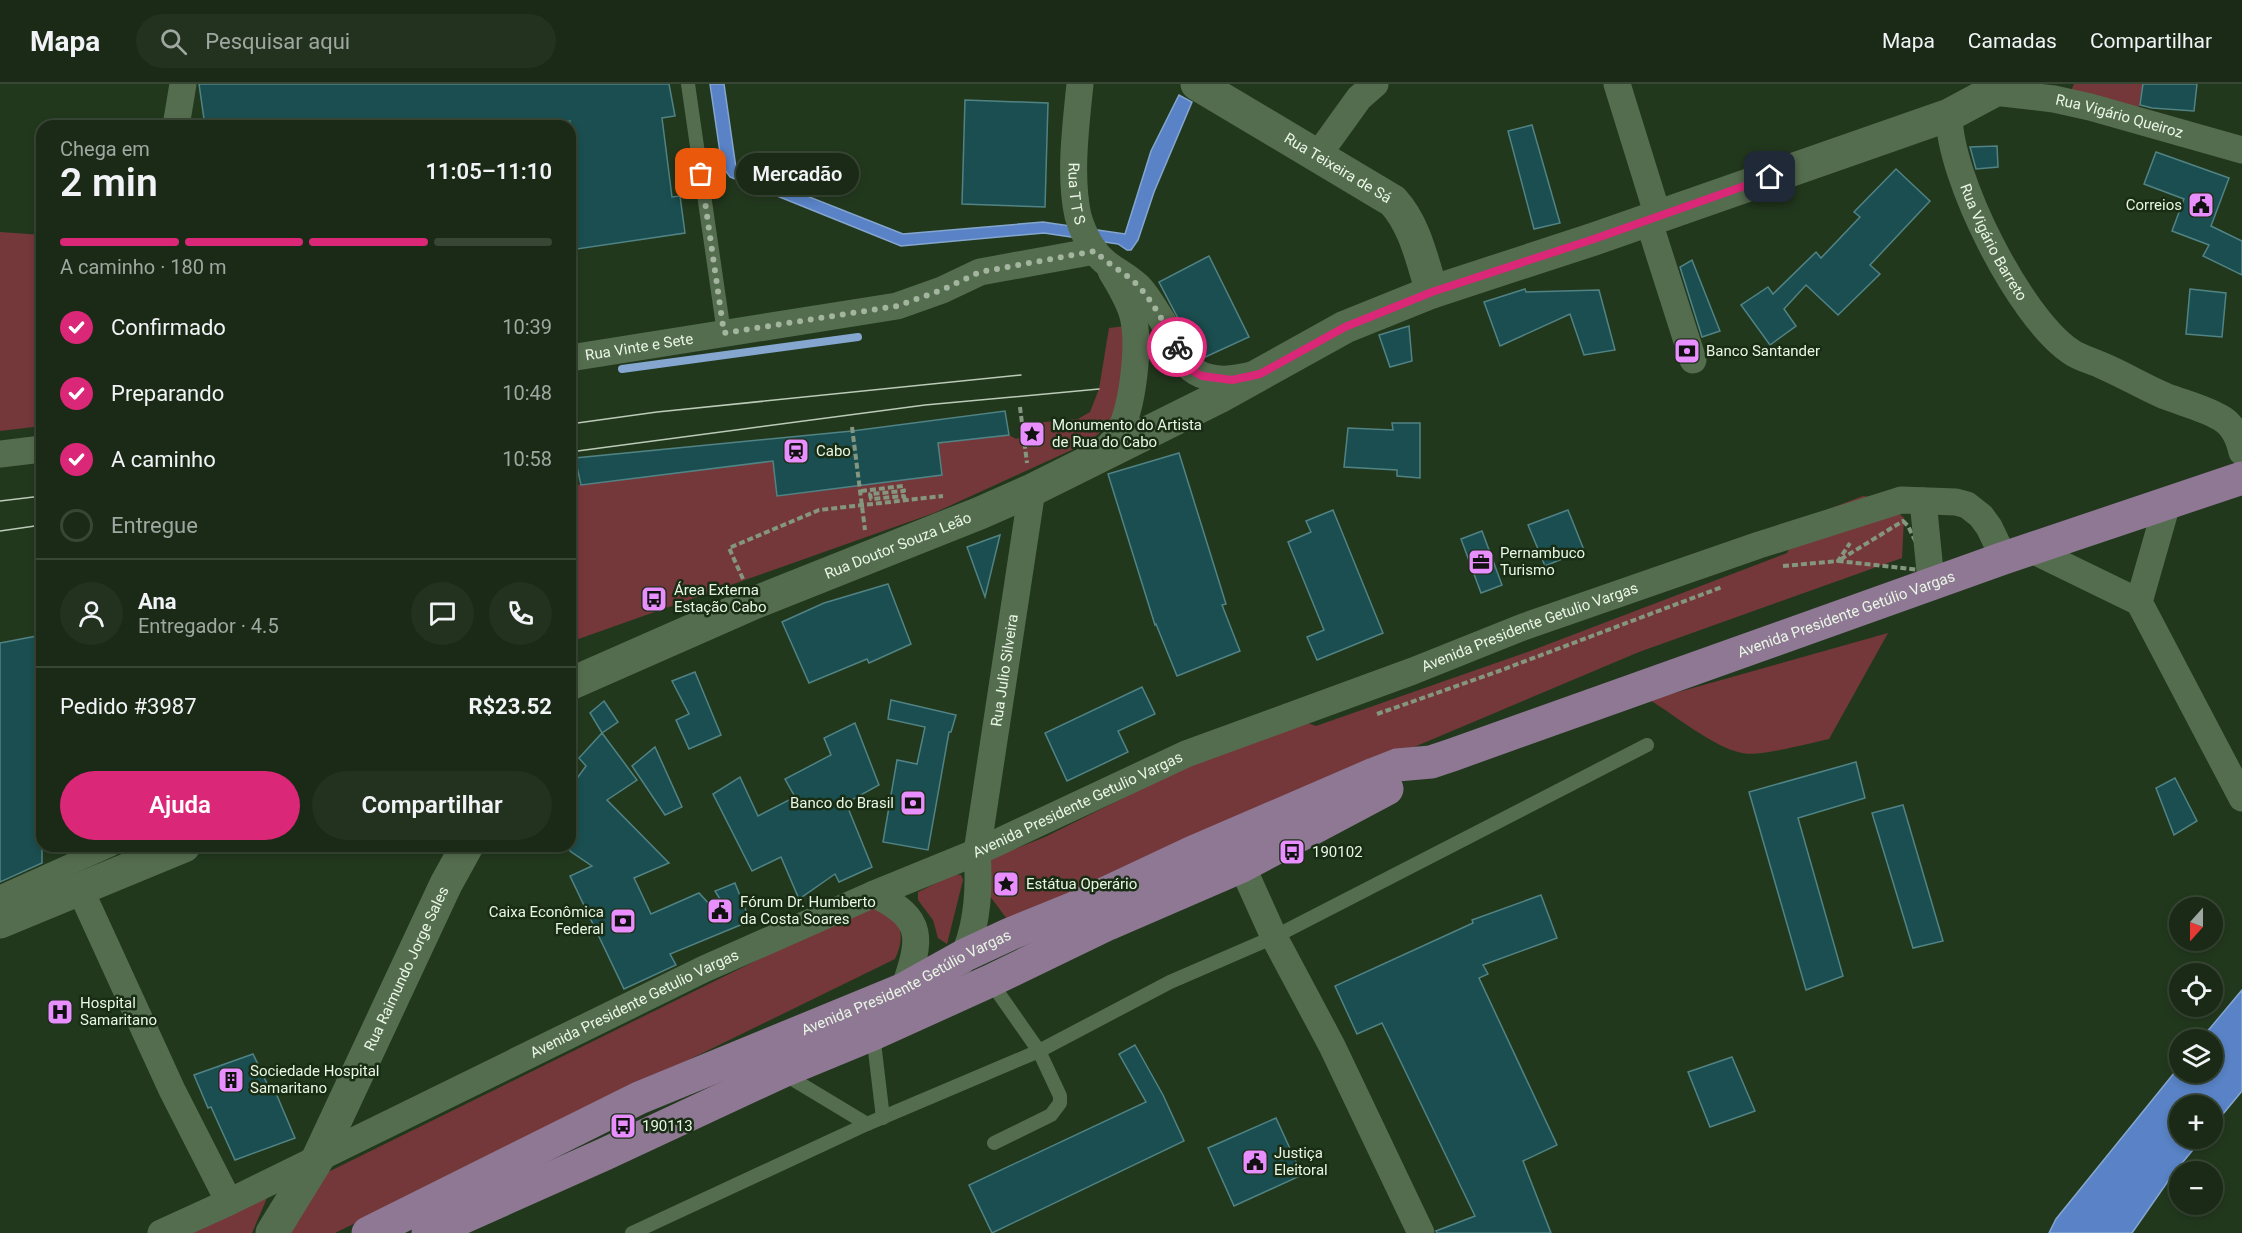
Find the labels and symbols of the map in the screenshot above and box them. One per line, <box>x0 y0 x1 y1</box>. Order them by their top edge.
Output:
street label: Rua Vigário Queiroz <box>2054 91 2185 142</box>
street label: Rua Teixeira de Sá <box>1281 129 1395 207</box>
pin <box>675 148 726 199</box>
pin <box>1744 151 1795 202</box>
callout: Mercadão <box>737 153 860 195</box>
street label: Rua T T S <box>1065 162 1089 227</box>
street label: Rua Vigário Barreto <box>1956 181 2031 304</box>
public building icon: Correios <box>2186 190 2216 220</box>
place label: Correios <box>2126 196 2182 214</box>
courier <box>1147 317 1207 377</box>
street label: Rua Vinte e Sete <box>584 330 694 364</box>
bank icon: Banco Santander <box>1672 336 1702 366</box>
place label: Banco Santander <box>1706 342 1820 360</box>
place label: Monumento do Artista de Rua do Cabo <box>1052 416 1202 451</box>
place icon: Monumento do Artista de Rua do Cabo <box>1017 419 1047 449</box>
station icon: Cabo <box>781 436 811 466</box>
place label: Cabo <box>816 442 851 460</box>
street label: Rua Doutor Souza Leão <box>822 508 974 583</box>
place label: Pernambuco Turismo <box>1500 544 1585 579</box>
office icon: Pernambuco Turismo <box>1466 547 1496 577</box>
street label: Avenida Presidente Getúlio Vargas <box>1735 567 1957 661</box>
street label: Avenida Presidente Getulio Vargas <box>1419 579 1640 676</box>
place label: Área Externa Estação Cabo <box>674 581 767 616</box>
bus stop icon: Área Externa Estação Cabo <box>639 584 669 614</box>
street label: Rua Julio Silveira <box>987 613 1022 728</box>
street label: Avenida Presidente Getulio Vargas <box>970 748 1185 862</box>
bank icon: Banco do Brasil <box>898 788 928 818</box>
place label: Banco do Brasil <box>790 794 894 812</box>
bus stop icon: 190102 <box>1277 837 1307 867</box>
place label: 190102 <box>1312 843 1363 861</box>
place icon: Estátua Operário <box>991 869 1021 899</box>
place label: Estátua Operário <box>1026 875 1137 893</box>
street label: Rua Raimundo Jorge Sales <box>360 884 453 1054</box>
place label: Fórum Dr. Humberto da Costa Soares <box>740 893 876 928</box>
public building icon: Fórum Dr. Humberto da Costa Soares <box>705 896 735 926</box>
north arrow <box>2169 897 2223 951</box>
place label: Caixa Econômica Federal <box>489 903 604 938</box>
bank icon: Caixa Econômica Federal <box>608 906 638 936</box>
street label: Avenida Presidente Getúlio Vargas <box>799 926 1014 1039</box>
street label: Avenida Presidente Getulio Vargas <box>527 946 742 1062</box>
place label: Hospital Samaritano <box>80 994 157 1029</box>
hospital icon: Hospital Samaritano <box>45 997 75 1027</box>
place label: Sociedade Hospital Samaritano <box>250 1062 379 1097</box>
building icon: Sociedade Hospital Samaritano <box>216 1065 246 1095</box>
bus stop icon: 190113 <box>608 1111 638 1141</box>
place label: 190113 <box>642 1117 693 1135</box>
place label: Justiça Eleitoral <box>1274 1144 1328 1179</box>
public building icon: Justiça Eleitoral <box>1240 1147 1270 1177</box>

